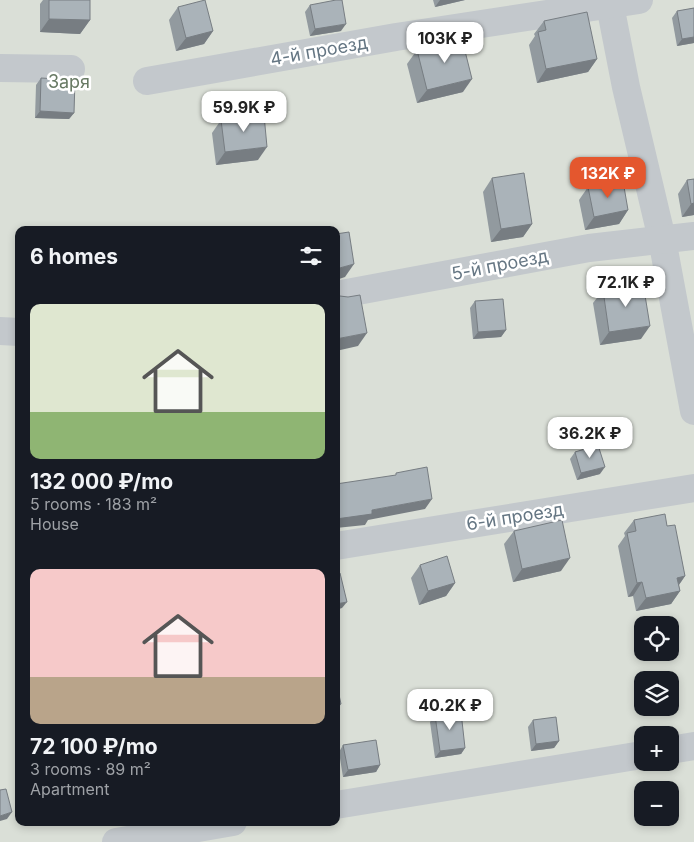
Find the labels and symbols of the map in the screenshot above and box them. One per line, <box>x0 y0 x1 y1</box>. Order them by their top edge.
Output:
pin: 103K ₽ <box>404 22 486 64</box>
street label: 4-й проезд <box>268 32 369 69</box>
park label: Заря <box>48 71 90 92</box>
pin: 59.9K ₽ <box>198 90 290 133</box>
pin: 132K ₽ <box>567 156 649 199</box>
street label: 5-й проезд <box>450 245 550 284</box>
pin: 72.1K ₽ <box>580 266 672 308</box>
pin: 36.2K ₽ <box>544 416 636 459</box>
street label: 6-й проезд <box>465 498 565 535</box>
pin: 40.2K ₽ <box>404 688 496 731</box>

